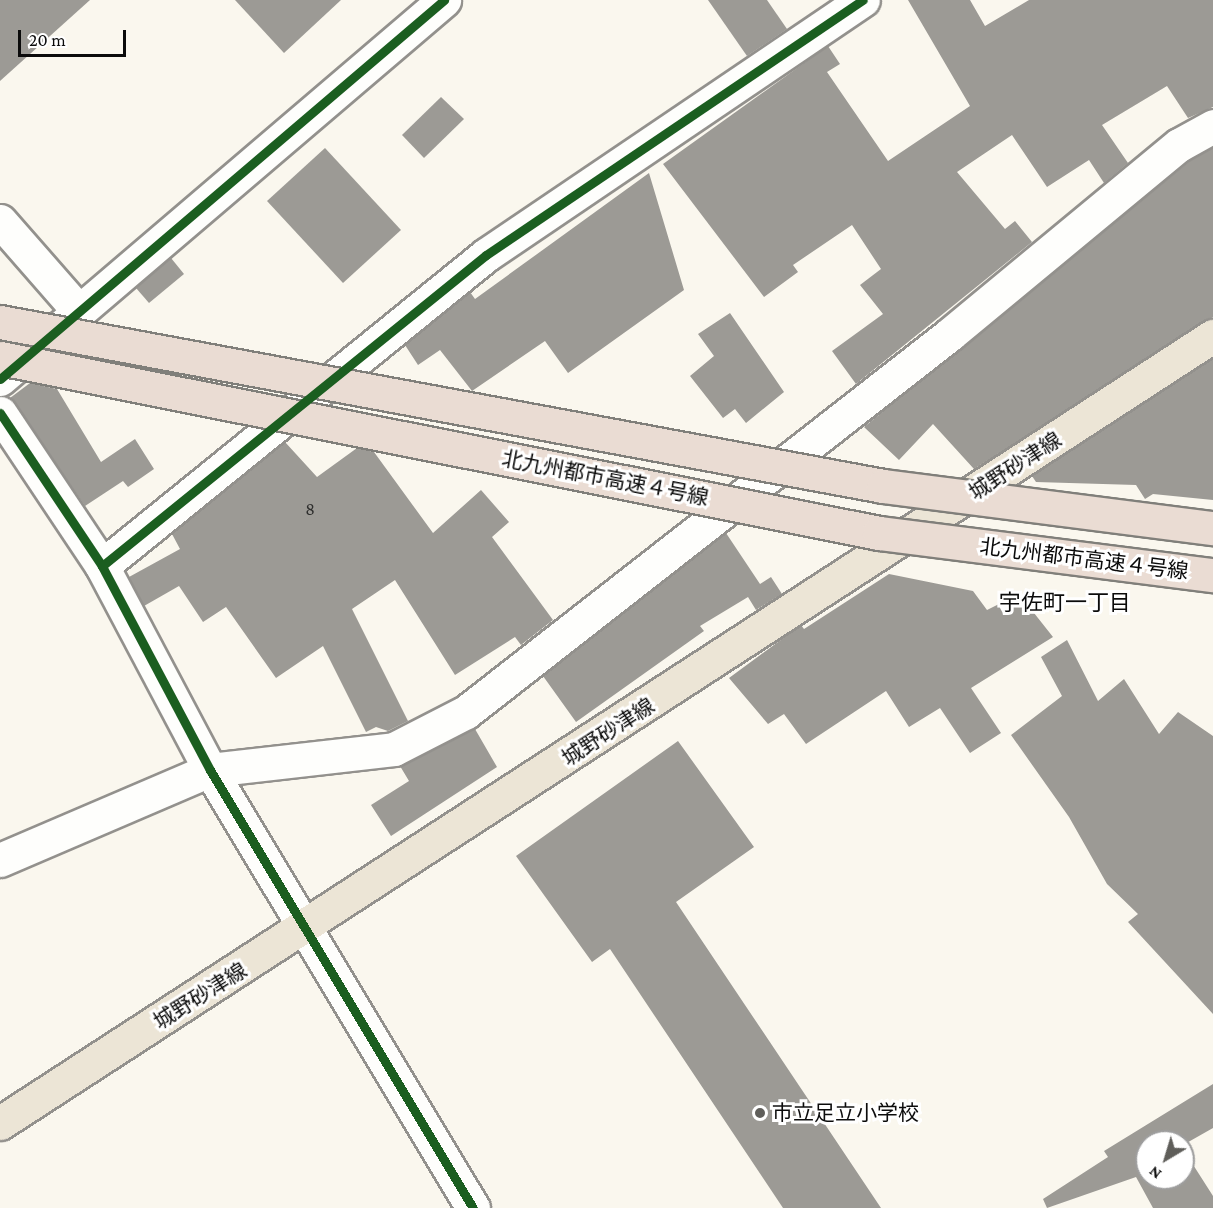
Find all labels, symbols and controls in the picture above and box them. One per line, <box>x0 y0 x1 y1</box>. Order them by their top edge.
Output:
scale bar <box>21 18 129 56</box>
text: 20 m <box>29 30 66 50</box>
street label: 城野砂津線 <box>964 427 1066 505</box>
street label: 北九州都市高速４号線 <box>500 446 710 510</box>
house number: 8 <box>305 498 315 520</box>
street label: 北九州都市高速４号線 <box>978 534 1190 584</box>
district label: 宇佐町一丁目 <box>999 590 1131 616</box>
street label: 城野砂津線 <box>557 693 659 771</box>
street label: 城野砂津線 <box>149 957 251 1035</box>
place label: 市立足立小学校 <box>772 1100 919 1126</box>
marker: 市立足立小学校 <box>753 1106 767 1120</box>
north arrow <box>1135 1130 1195 1190</box>
text: N <box>1145 1163 1164 1183</box>

